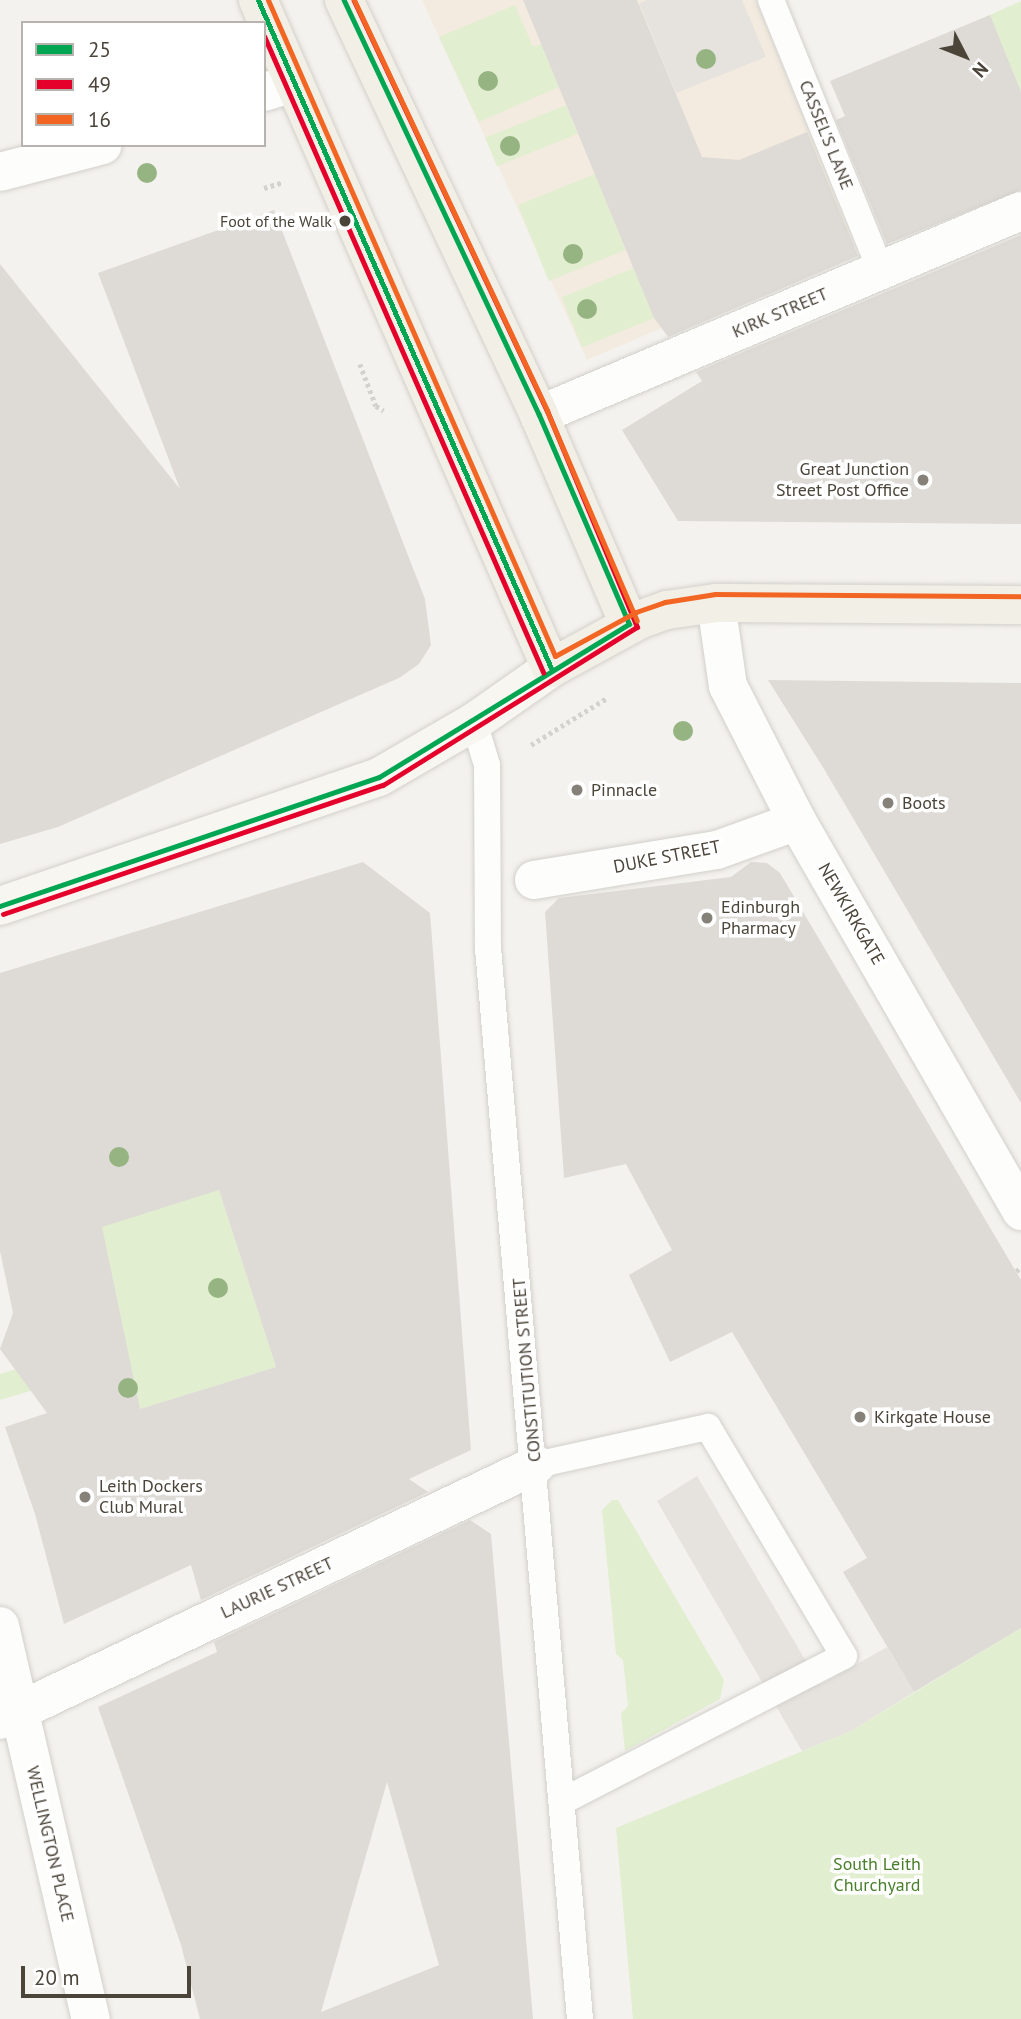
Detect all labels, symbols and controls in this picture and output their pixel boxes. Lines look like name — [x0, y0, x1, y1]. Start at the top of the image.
legend — [21, 21, 266, 147]
north arrow — [930, 21, 1000, 91]
text: 25 — [88, 36, 111, 63]
text: N — [968, 57, 994, 83]
text: 49 — [88, 71, 111, 98]
street label: CASSEL'S LANE — [794, 77, 858, 193]
text: 16 — [88, 106, 111, 133]
place label: Foot of the Walk — [220, 211, 332, 231]
marker: Foot of the Walk — [338, 214, 352, 228]
street label: KIRK STREET — [729, 283, 831, 343]
place label: Great Junction Street Post Office — [776, 459, 909, 502]
marker: Great Junction Street Post Office — [915, 472, 931, 488]
place label: Pinnacle — [591, 779, 657, 801]
marker: Pinnacle — [569, 782, 585, 798]
place label: Boots — [902, 792, 945, 814]
marker: Boots — [880, 795, 896, 811]
street label: DUKE STREET — [612, 836, 722, 878]
street label: NEWKIRKGATE — [813, 859, 889, 969]
place label: Edinburgh Pharmacy — [721, 897, 800, 940]
marker: Edinburgh Pharmacy — [699, 910, 715, 926]
street label: CONSTITUTION STREET — [508, 1277, 546, 1463]
place label: Kirkgate House — [874, 1406, 991, 1428]
marker: Kirkgate House — [852, 1409, 868, 1425]
place label: Leith Dockers Club Mural — [99, 1476, 203, 1518]
marker: Leith Dockers Club Mural — [77, 1489, 93, 1505]
street label: LAURIE STREET — [217, 1553, 337, 1623]
street label: WELLINGTON PLACE — [22, 1764, 78, 1924]
park label: South Leith Churchyard — [833, 1854, 921, 1896]
scale bar — [24, 1952, 194, 1996]
text: 20 m — [34, 1964, 80, 1991]

